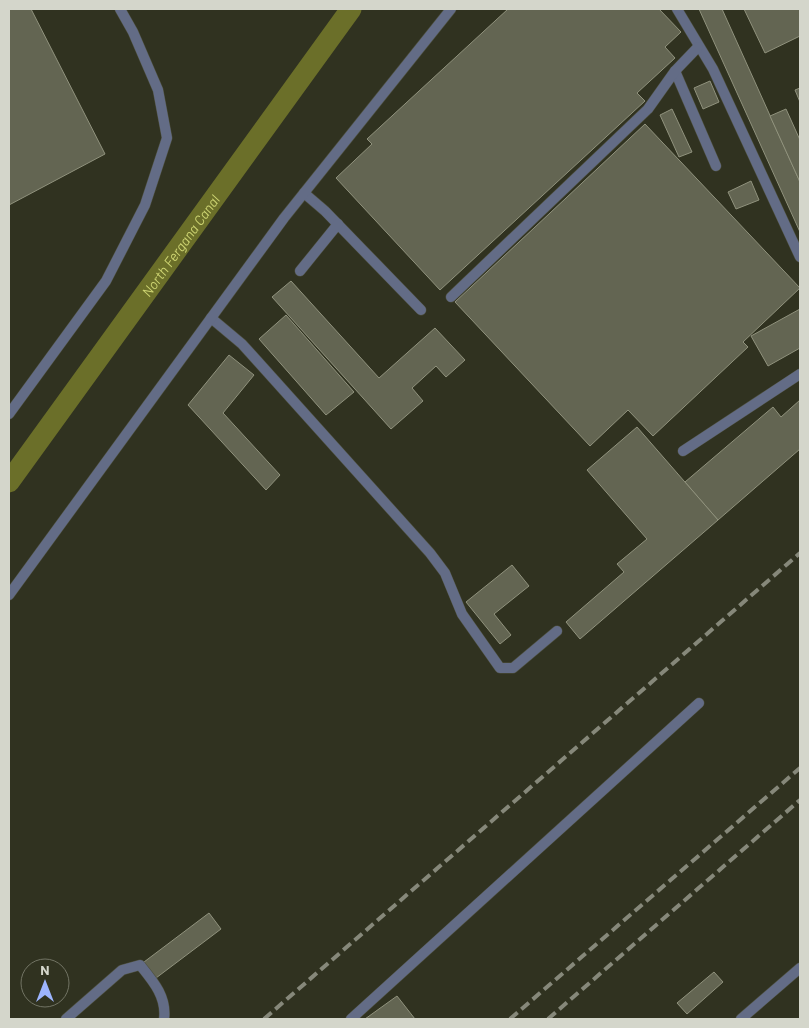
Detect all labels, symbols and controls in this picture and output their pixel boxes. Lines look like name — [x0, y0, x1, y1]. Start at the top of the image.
water label: North Fergana Canal — [138, 191, 223, 300]
north arrow — [20, 958, 70, 1008]
text: N — [40, 961, 50, 978]

